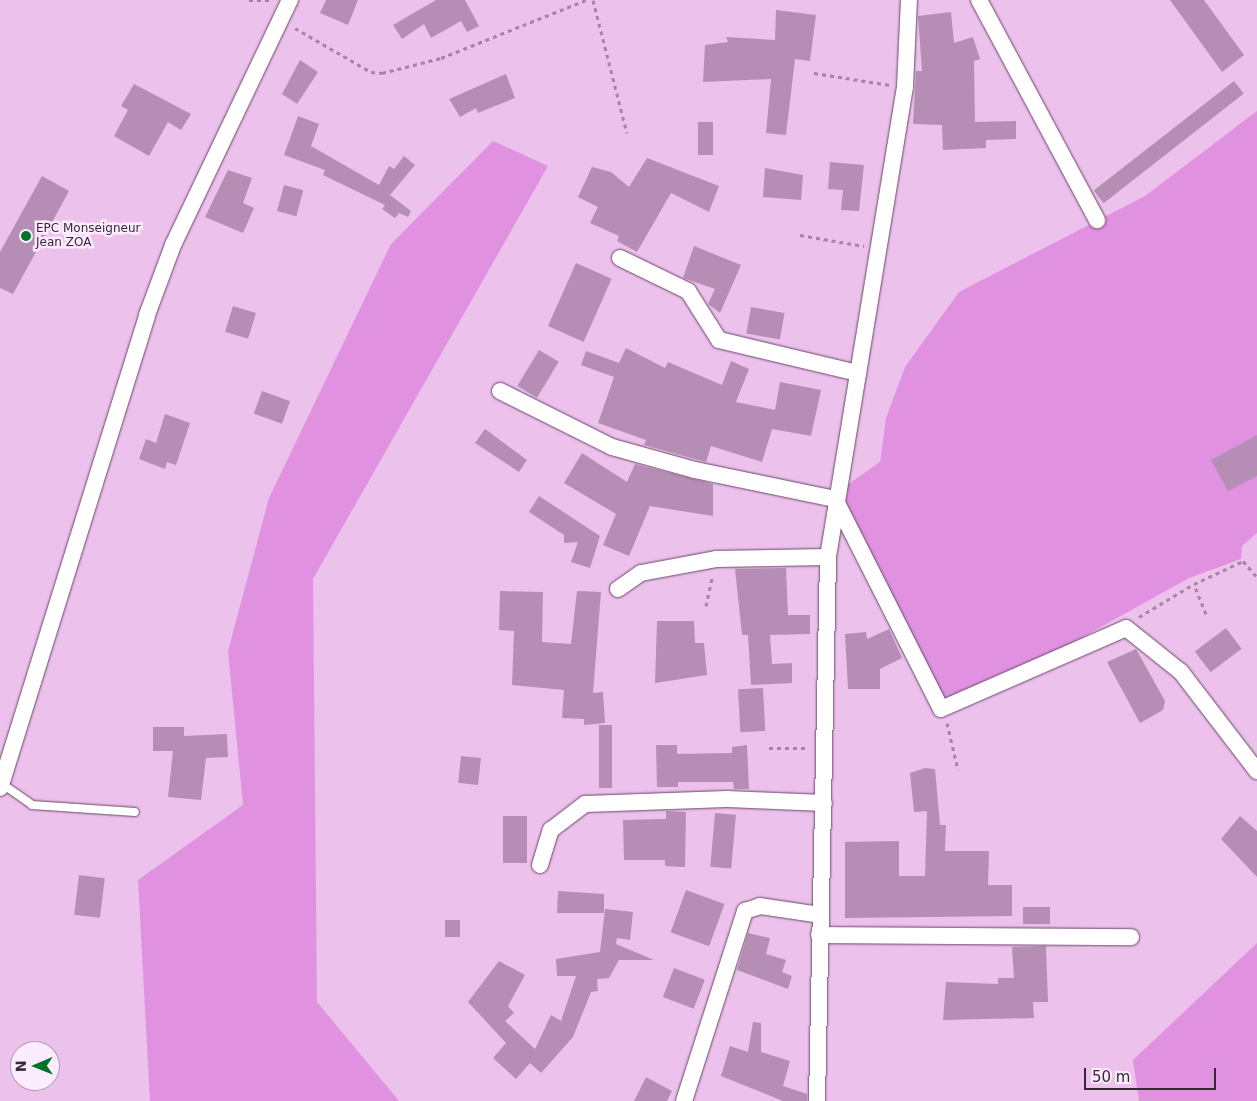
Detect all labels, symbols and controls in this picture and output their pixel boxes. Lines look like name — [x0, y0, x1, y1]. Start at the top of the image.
place label: EPC Monseigneur Jean ZOA — [36, 222, 140, 250]
marker: EPC Monseigneur Jean ZOA — [20, 230, 32, 242]
north arrow — [10, 1041, 60, 1091]
scale bar — [1087, 1058, 1220, 1090]
text: N — [13, 1060, 29, 1072]
text: 50 m — [1092, 1068, 1130, 1086]

